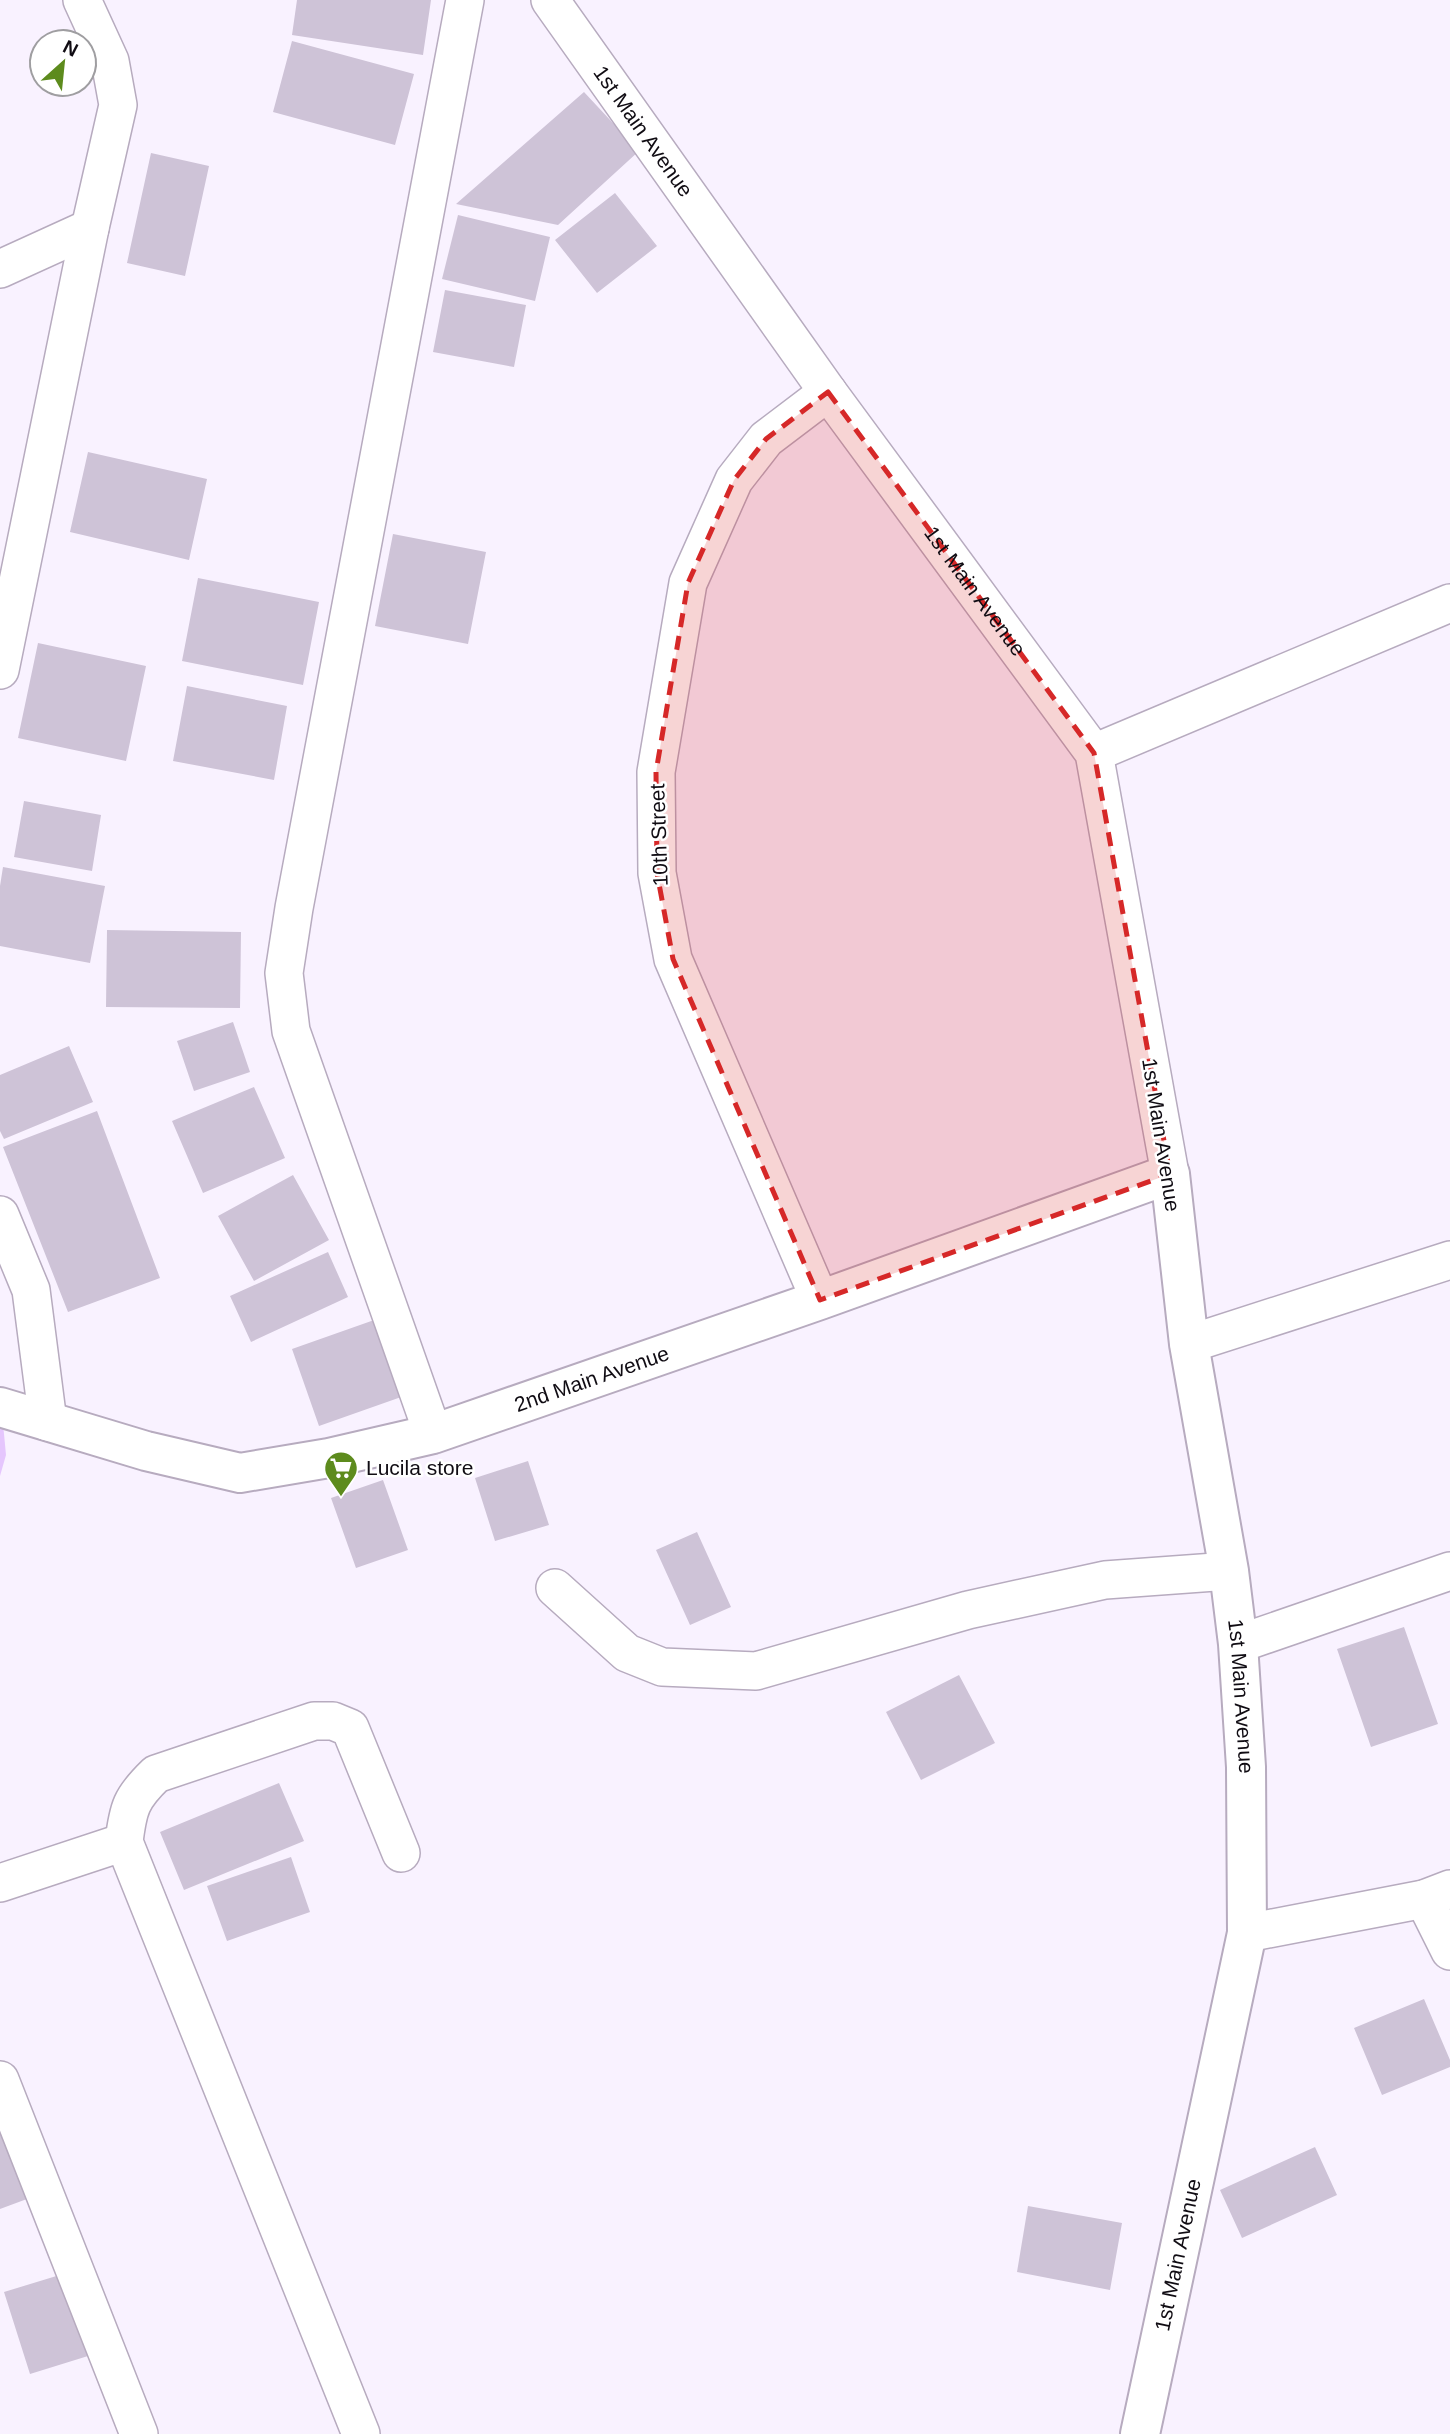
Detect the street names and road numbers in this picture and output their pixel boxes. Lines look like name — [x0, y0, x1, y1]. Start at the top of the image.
street label: 1st Main Avenue — [589, 61, 698, 201]
street label: 1st Main Avenue — [920, 522, 1030, 660]
street label: 10th Street — [645, 783, 672, 887]
street label: 1st Main Avenue — [1138, 1057, 1185, 1213]
street label: 2nd Main Avenue — [511, 1341, 672, 1416]
street label: 1st Main Avenue — [1224, 1618, 1258, 1774]
street label: 1st Main Avenue — [1150, 2177, 1205, 2333]

